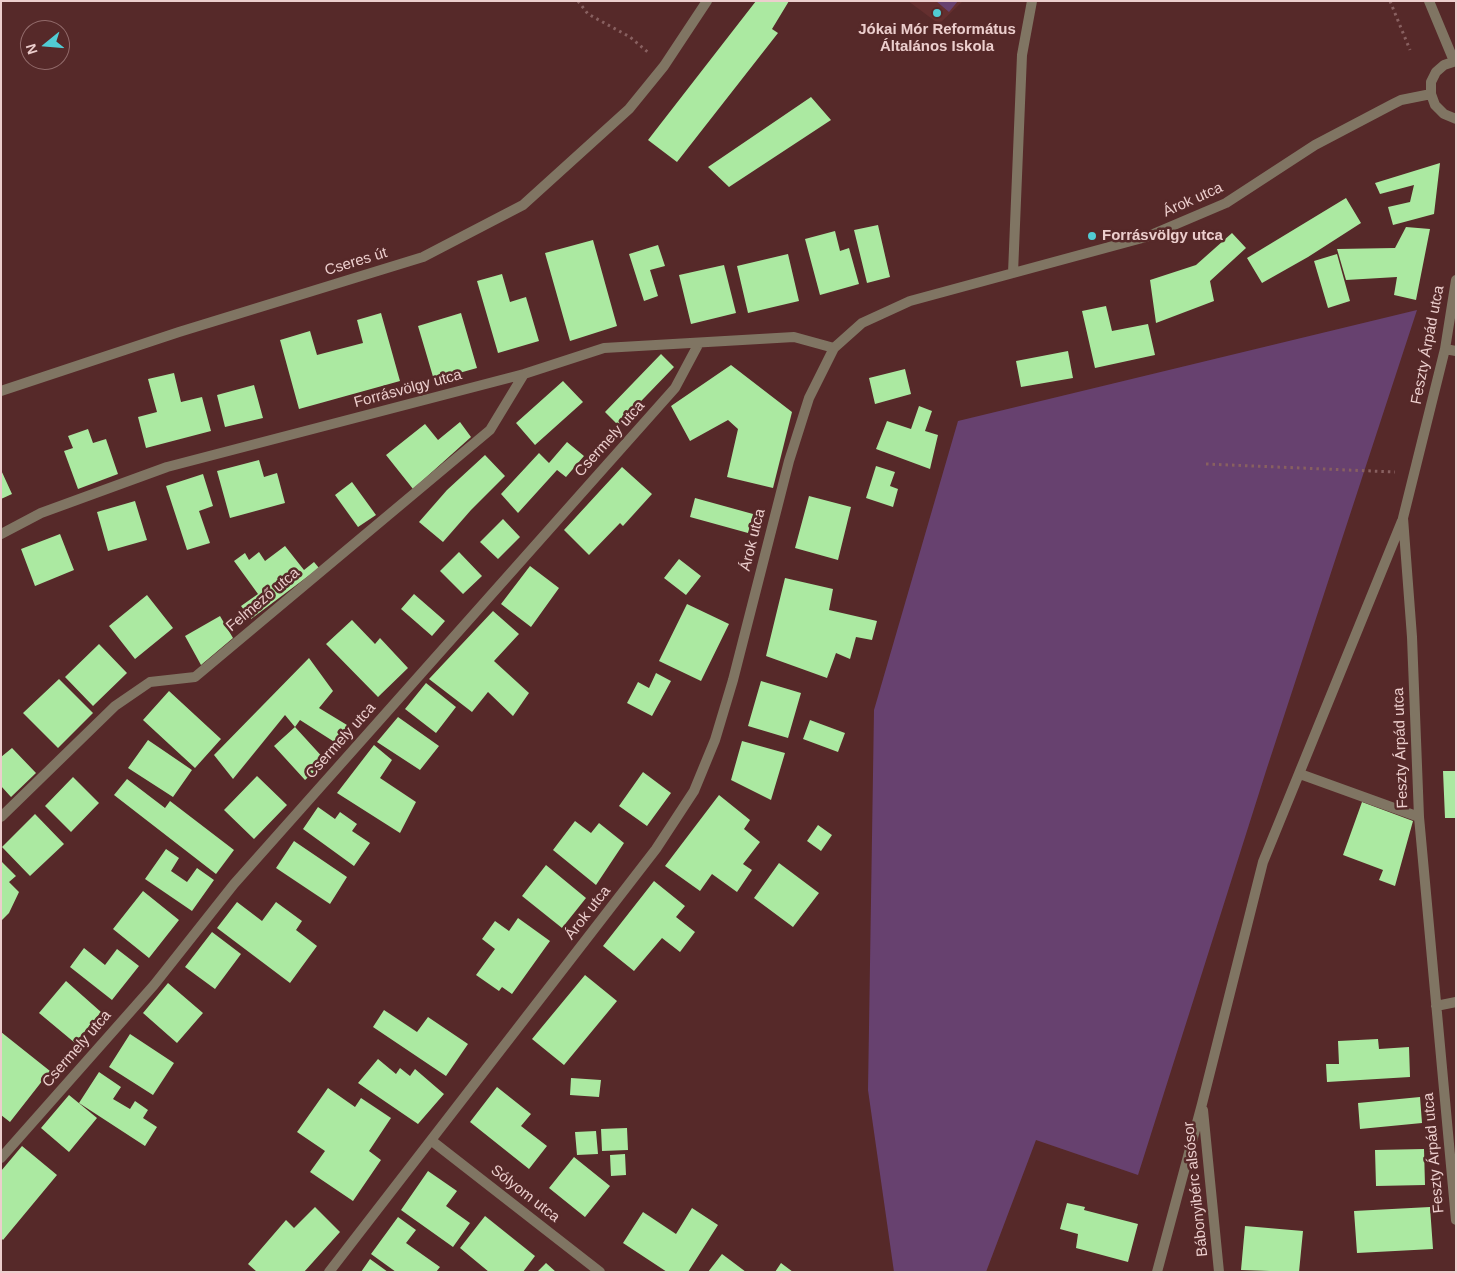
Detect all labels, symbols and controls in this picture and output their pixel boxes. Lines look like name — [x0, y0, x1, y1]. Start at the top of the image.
marker: Jókai Mór Református Általános Iskola — [931, 7, 943, 19]
north arrow — [20, 20, 70, 70]
place label: Jókai Mór Református Általános Iskola — [858, 21, 1016, 56]
text: N — [22, 42, 41, 56]
street label: Árok utca — [1160, 179, 1226, 221]
place label: Forrásvölgy utca — [1102, 227, 1223, 245]
marker: Forrásvölgy utca — [1086, 230, 1098, 242]
street label: Cseres út — [323, 244, 389, 280]
street label: Feszty Árpád utca — [1408, 284, 1448, 406]
street label: Forrásvölgy utca — [352, 366, 464, 412]
street label: Csermely utca — [571, 397, 649, 481]
street label: Árok utca — [737, 507, 769, 573]
street label: Felmező utca — [223, 564, 303, 636]
street label: Feszty Árpád utca — [1390, 687, 1412, 809]
street label: Csermely utca — [302, 699, 380, 783]
street label: Árok utca — [561, 882, 615, 944]
street label: Csermely utca — [39, 1007, 115, 1091]
street label: Feszty Árpád utca — [1420, 1092, 1448, 1214]
street label: Bábonyibérc alsósor — [1180, 1120, 1212, 1258]
street label: Sólyom utca — [487, 1162, 563, 1226]

